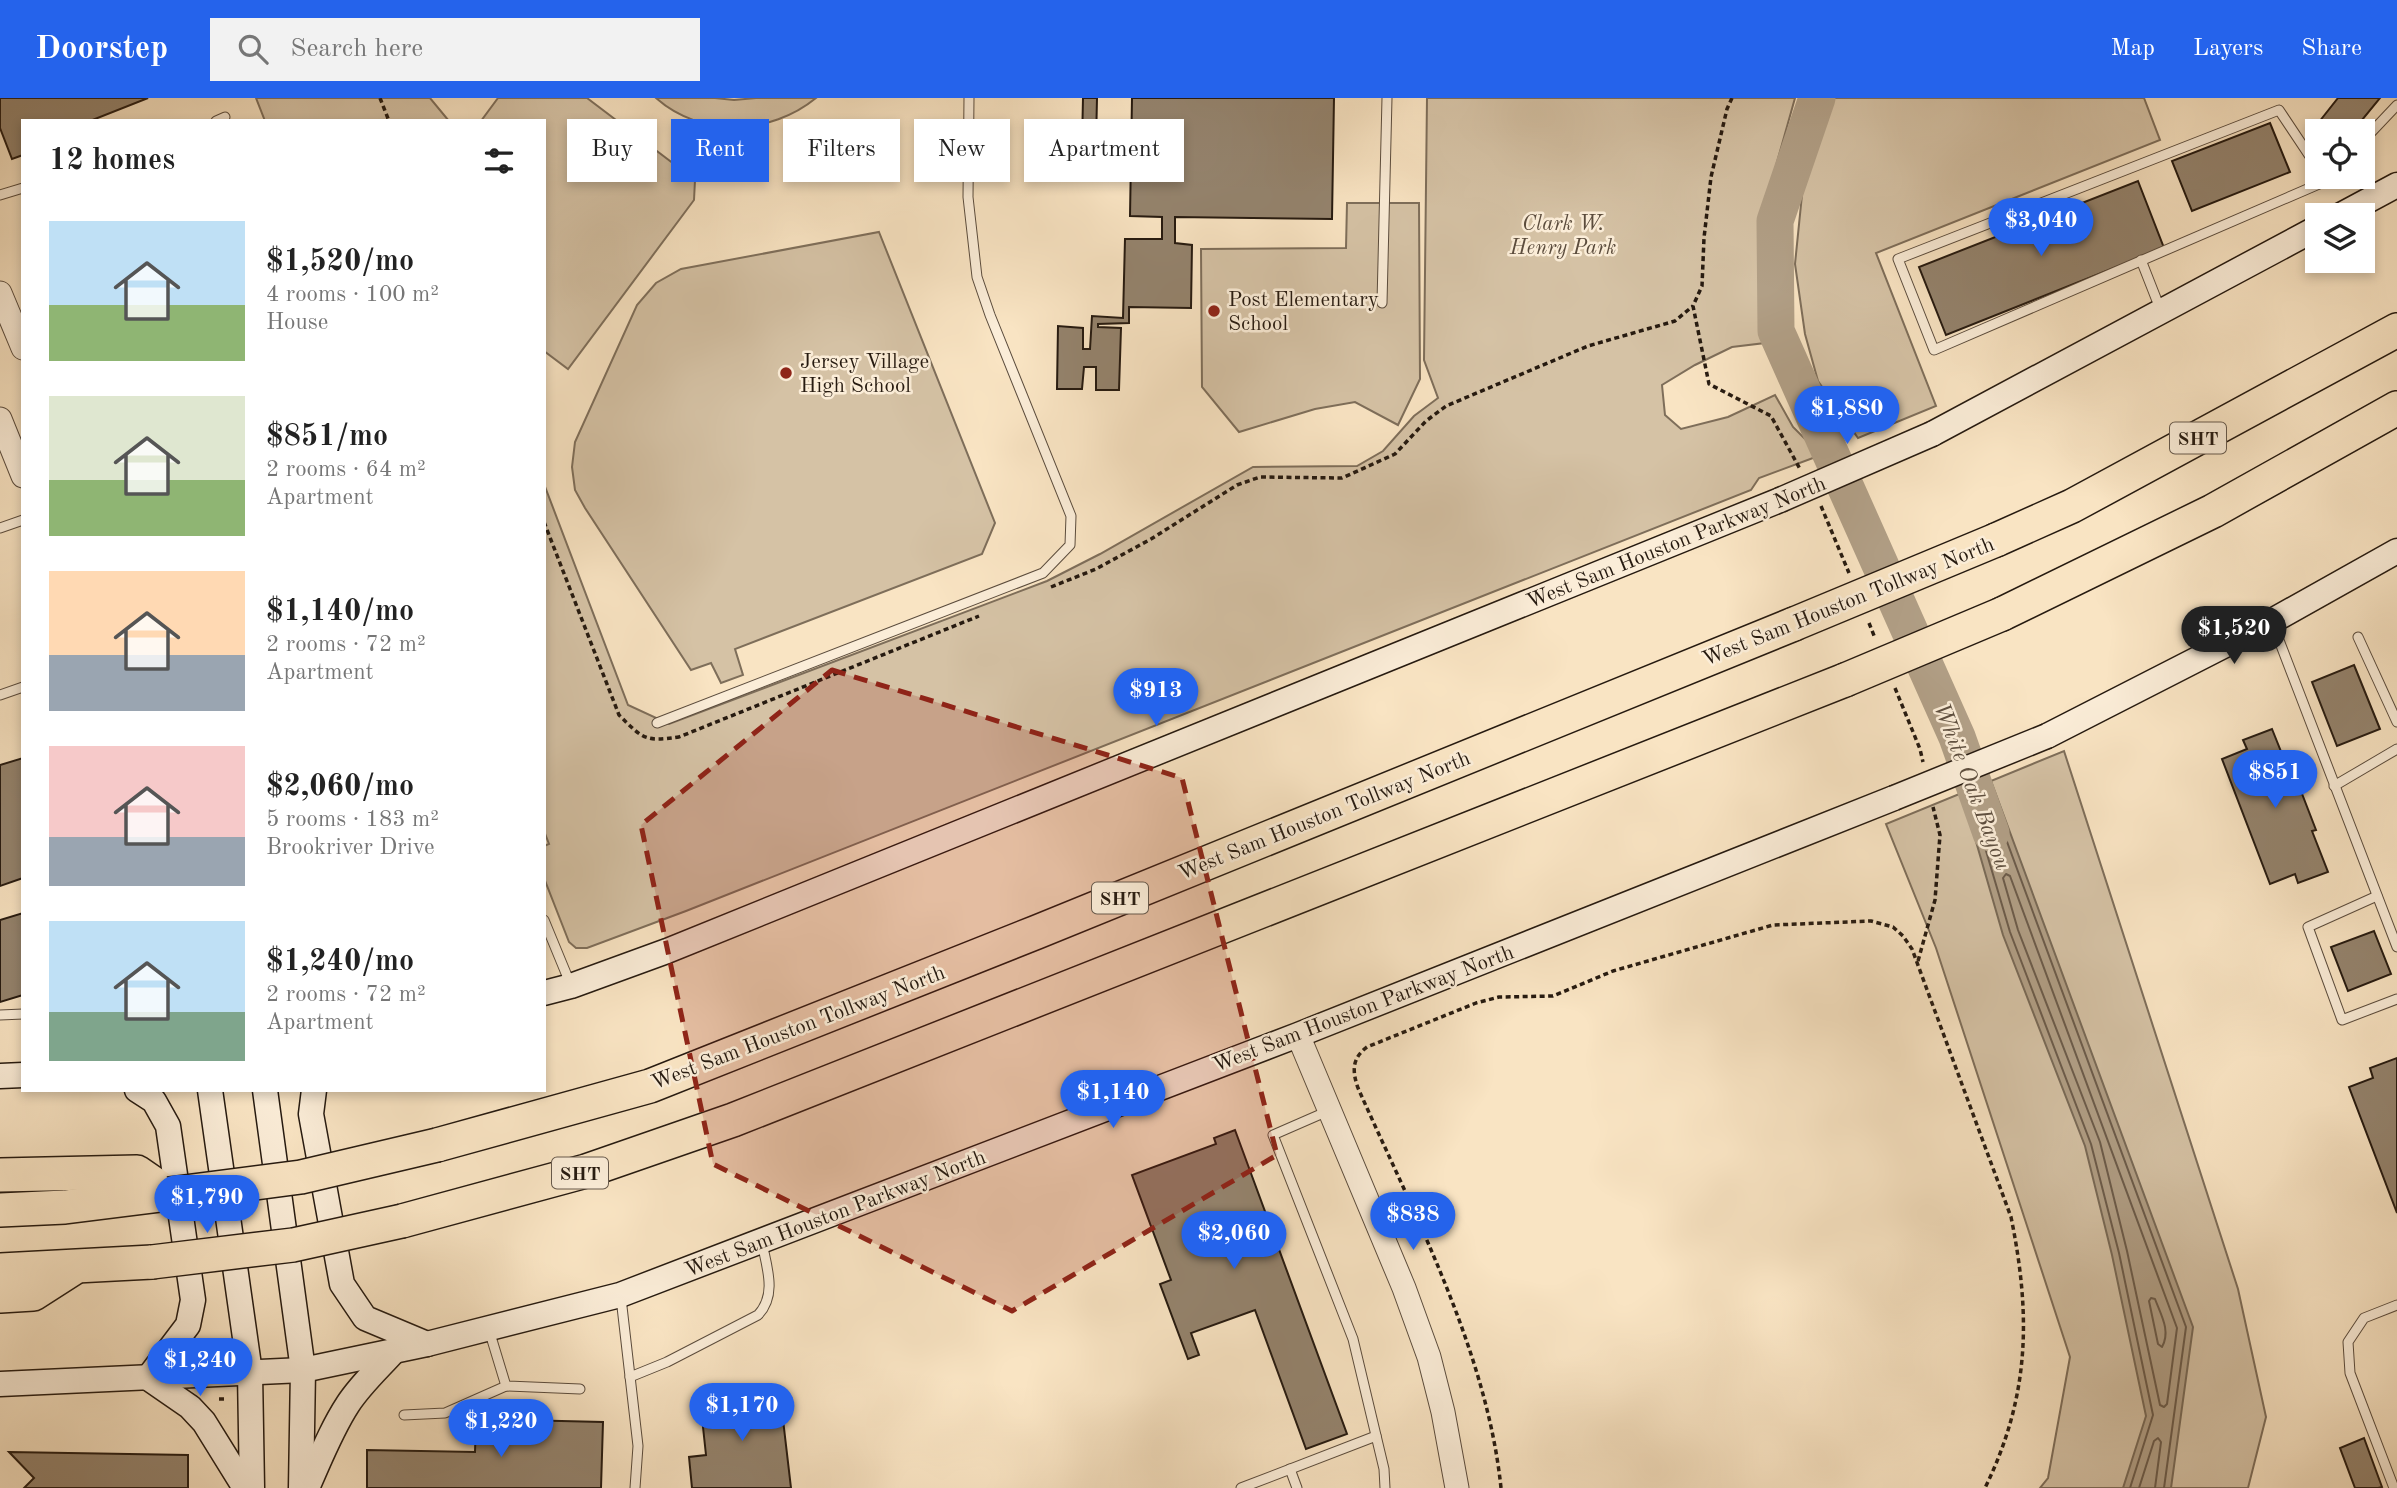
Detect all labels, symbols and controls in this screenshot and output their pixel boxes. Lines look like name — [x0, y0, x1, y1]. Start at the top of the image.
search box — [210, 18, 700, 81]
icon: search — [234, 30, 272, 68]
text: Doorstep — [35, 33, 168, 66]
text: Search here — [290, 36, 423, 62]
text: Map — [2111, 37, 2155, 61]
text: Layers — [2193, 37, 2263, 61]
text: Share — [2301, 37, 2362, 61]
chip: Buy — [567, 119, 657, 182]
chip: Rent — [671, 119, 769, 182]
chip: Filters — [783, 119, 900, 182]
chip: New — [914, 119, 1010, 182]
chip: Apartment — [1024, 119, 1184, 182]
map controls — [2305, 119, 2375, 273]
button: locate — [2305, 119, 2375, 189]
icon: filters — [480, 142, 518, 180]
text: 12 homes — [49, 146, 175, 176]
pin: $3,040 — [1984, 198, 2098, 258]
button: layers — [2305, 203, 2375, 273]
text: $3,040 — [2004, 209, 2078, 232]
park label: Clark W. Henry Park — [1509, 214, 1616, 259]
text: $1,520/mo — [266, 247, 414, 277]
icon: home — [105, 249, 189, 333]
text: 4 rooms · 100 m² — [266, 283, 439, 306]
place label: Post Elementary School — [1228, 290, 1379, 335]
marker: Post Elementary School — [1206, 303, 1222, 319]
text: House — [266, 311, 328, 334]
place label: Jersey Village High School — [800, 352, 929, 397]
marker: Jersey Village High School — [778, 365, 794, 381]
pin: $1,880 — [1790, 386, 1904, 446]
text: $1,880 — [1810, 397, 1884, 420]
text: $851/mo — [266, 422, 388, 452]
road number: SHT — [2170, 422, 2226, 454]
icon: home — [105, 424, 189, 508]
text: 2 rooms · 64 m² — [266, 458, 426, 481]
street label: West Sam Houston Parkway North — [1524, 474, 1829, 613]
text: Apartment — [266, 486, 374, 509]
street label: West Sam Houston Tollway North — [1700, 534, 1997, 671]
text: $1,140/mo — [266, 597, 414, 627]
icon: home — [105, 599, 189, 683]
pin: $1,520 — [2177, 606, 2291, 666]
text: $1,520 — [2197, 617, 2271, 640]
text: 2 rooms · 72 m² — [266, 633, 426, 656]
text: Apartment — [266, 661, 374, 684]
pin: $913 — [1115, 668, 1197, 728]
text: $913 — [1129, 679, 1183, 702]
water label: White Oak Bayou — [1928, 700, 2014, 874]
street label: West Sam Houston Tollway North — [1176, 748, 1473, 885]
pin: $851 — [2234, 750, 2316, 810]
text: $851 — [2248, 761, 2302, 784]
text: $2,060/mo — [266, 772, 414, 802]
icon: home — [105, 774, 189, 858]
text: 5 rooms · 183 m² — [266, 808, 439, 831]
text: Brookriver Drive — [266, 836, 435, 859]
road number: SHT — [1092, 883, 1148, 914]
street label: West Sam Houston Parkway North — [1210, 942, 1517, 1077]
text: $1,240/mo — [266, 947, 414, 977]
icon: home — [105, 949, 189, 1033]
street label: West Sam Houston Tollway North — [649, 963, 948, 1094]
text: 2 rooms · 72 m² — [266, 983, 426, 1006]
text: Apartment — [266, 1011, 374, 1034]
pin: $1,140 — [1056, 1070, 1170, 1130]
text: $1,140 — [1076, 1081, 1150, 1104]
street label: West Sam Houston Parkway North — [682, 1147, 989, 1282]
road number: SHT — [552, 1158, 608, 1189]
pin: $1,790 — [150, 1176, 264, 1235]
text: $1,790 — [170, 1186, 244, 1209]
pin: $838 — [1372, 1192, 1454, 1252]
text: $838 — [1386, 1203, 1440, 1226]
pin: $2,060 — [1177, 1212, 1291, 1271]
text: $2,060 — [1197, 1222, 1271, 1245]
pin: $1,240 — [143, 1338, 257, 1398]
text: $1,240 — [163, 1349, 237, 1372]
pin: $1,170 — [685, 1384, 799, 1443]
text: $1,170 — [705, 1394, 779, 1417]
pin: $1,220 — [444, 1400, 558, 1459]
text: $1,220 — [464, 1410, 538, 1433]

